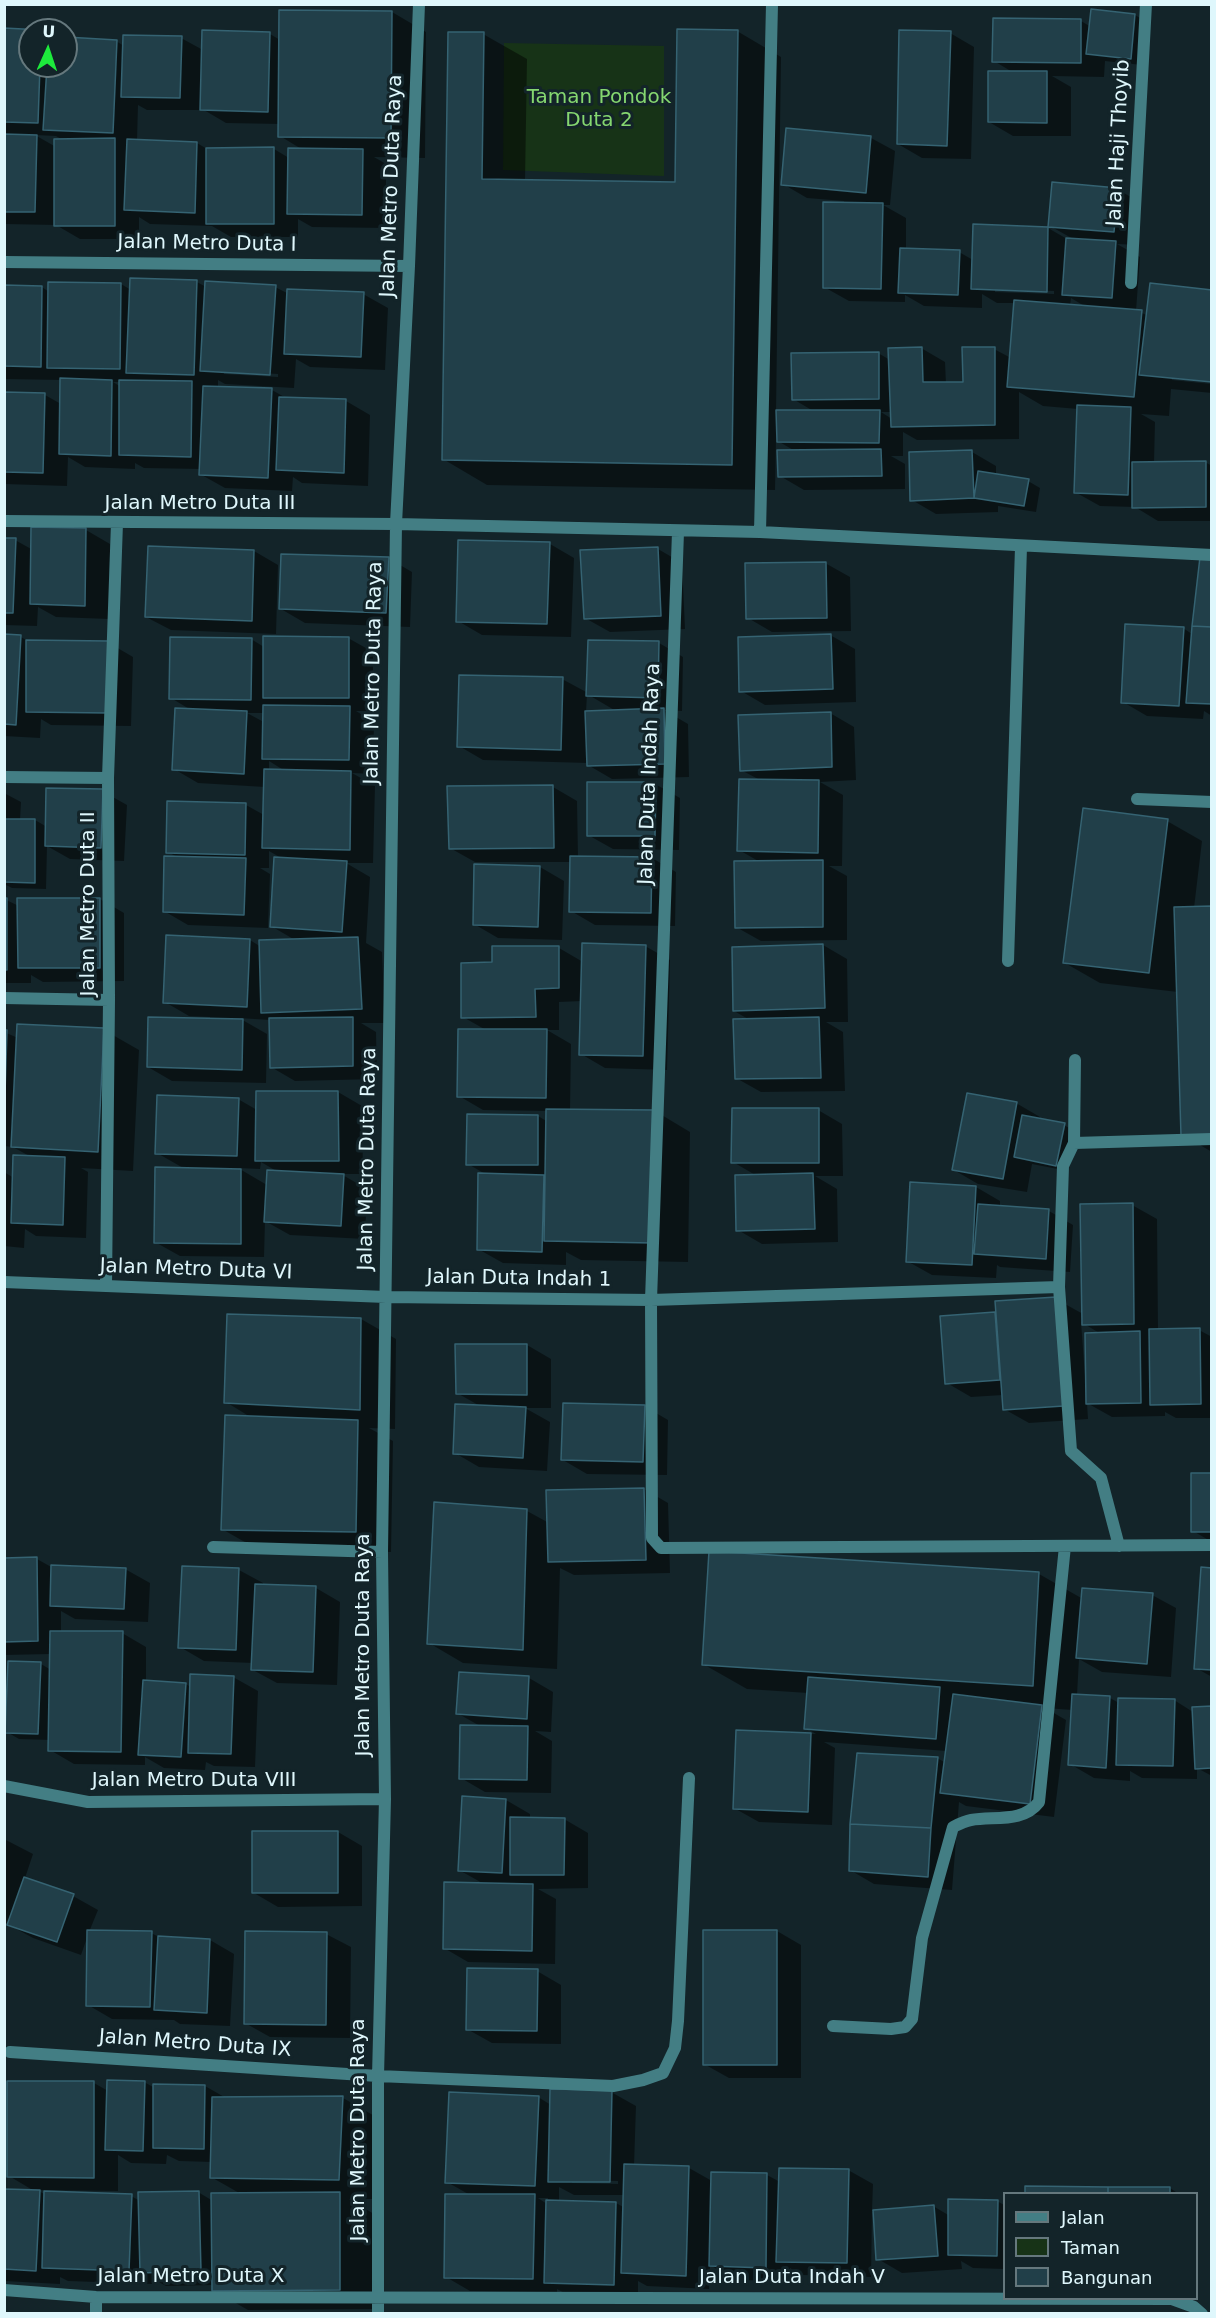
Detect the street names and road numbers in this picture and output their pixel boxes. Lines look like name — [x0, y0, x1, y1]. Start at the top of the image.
street label: Jalan Haji Thoyib — [1103, 59, 1135, 227]
street label: Jalan Metro Duta Raya — [376, 74, 408, 298]
street label: Jalan Metro Duta I — [117, 230, 297, 258]
street label: Jalan Metro Duta III — [104, 492, 296, 516]
street label: Jalan Metro Duta Raya — [360, 561, 388, 785]
street label: Jalan Duta Indah Raya — [634, 663, 666, 885]
street label: Jalan Metro Duta II — [77, 811, 101, 997]
street label: Jalan Metro Duta Raya — [354, 1047, 382, 1271]
street label: Jalan Metro Duta VI — [99, 1255, 293, 1285]
street label: Jalan Duta Indah 1 — [426, 1265, 612, 1293]
street label: Jalan Metro Duta Raya — [352, 1533, 376, 1757]
street label: Jalan Metro Duta VIII — [92, 1769, 296, 1793]
street label: Jalan Metro Duta Raya — [347, 2018, 371, 2242]
street label: Jalan Metro Duta IX — [98, 2025, 292, 2063]
street label: Jalan Metro Duta X — [97, 2265, 285, 2289]
street label: Jalan Duta Indah V — [699, 2266, 885, 2290]

